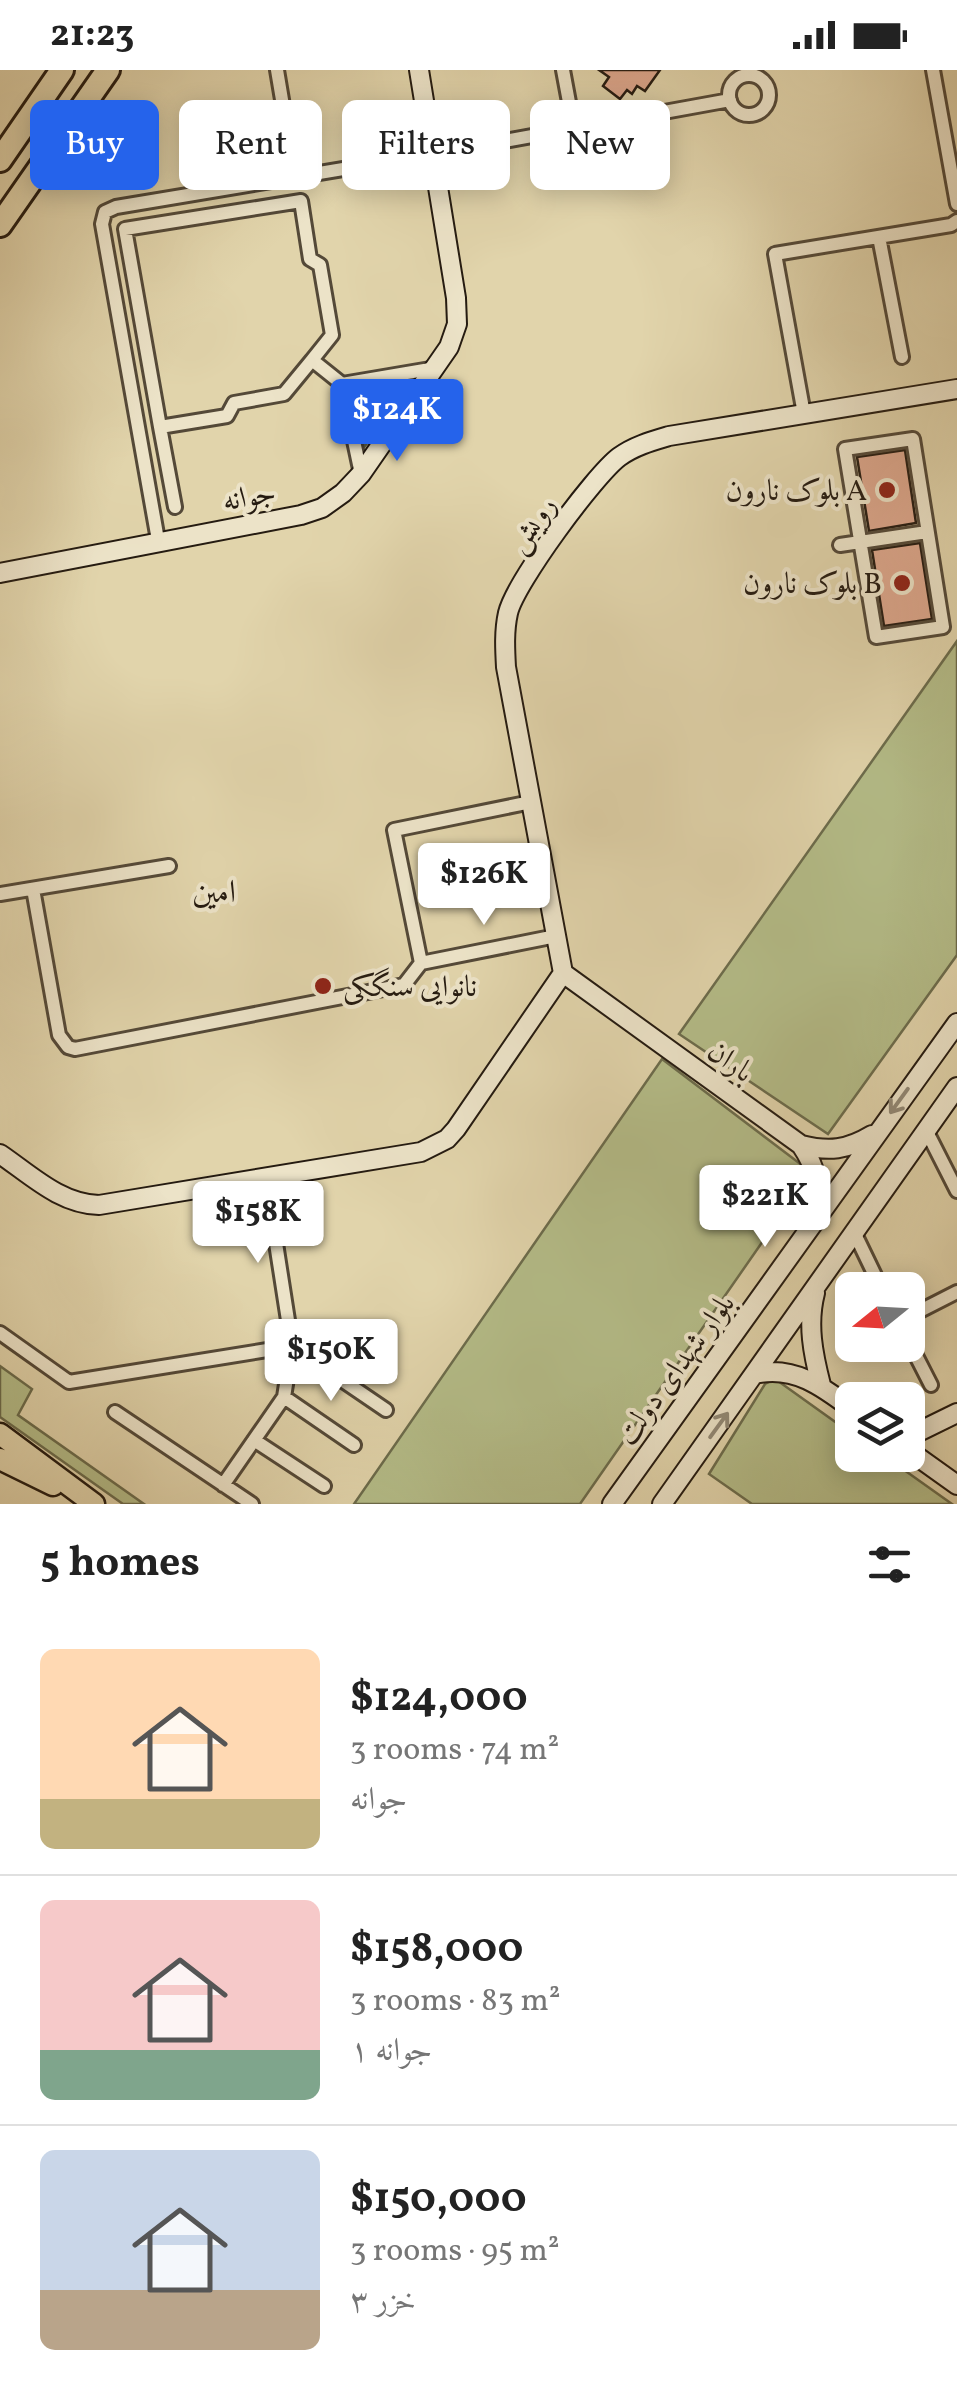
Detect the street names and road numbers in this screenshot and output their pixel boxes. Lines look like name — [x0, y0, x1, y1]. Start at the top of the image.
street label: جوانه — [219, 473, 279, 523]
street label: رویش — [497, 488, 568, 563]
street label: باران — [698, 1031, 762, 1094]
street label: بلوار شهدای دولت — [607, 1286, 746, 1455]

